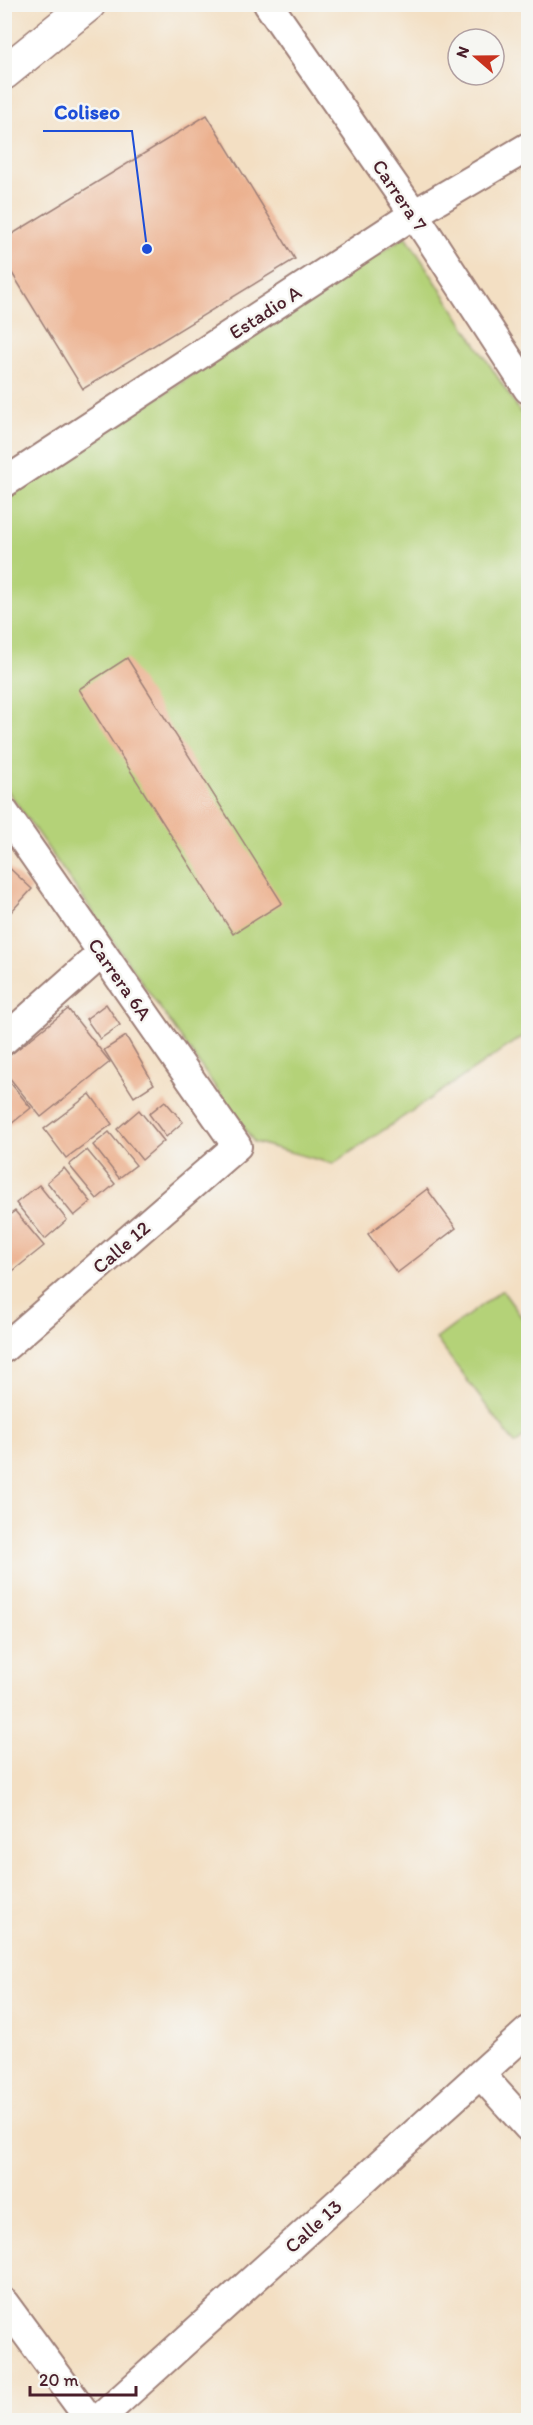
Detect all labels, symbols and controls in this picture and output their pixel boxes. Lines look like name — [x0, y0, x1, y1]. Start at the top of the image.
north arrow — [446, 27, 506, 87]
text: N — [452, 44, 473, 60]
callout: Coliseo — [43, 92, 132, 131]
text: Coliseo — [54, 99, 120, 124]
street label: Carrera 7 — [367, 155, 433, 235]
street label: Estadio A — [224, 280, 306, 344]
street label: Carrera 6A — [83, 933, 157, 1025]
street label: Calle 12 — [87, 1215, 155, 1278]
street label: Calle 13 — [279, 2194, 347, 2258]
scale bar — [30, 2359, 136, 2397]
text: 20 m — [39, 2369, 79, 2391]

